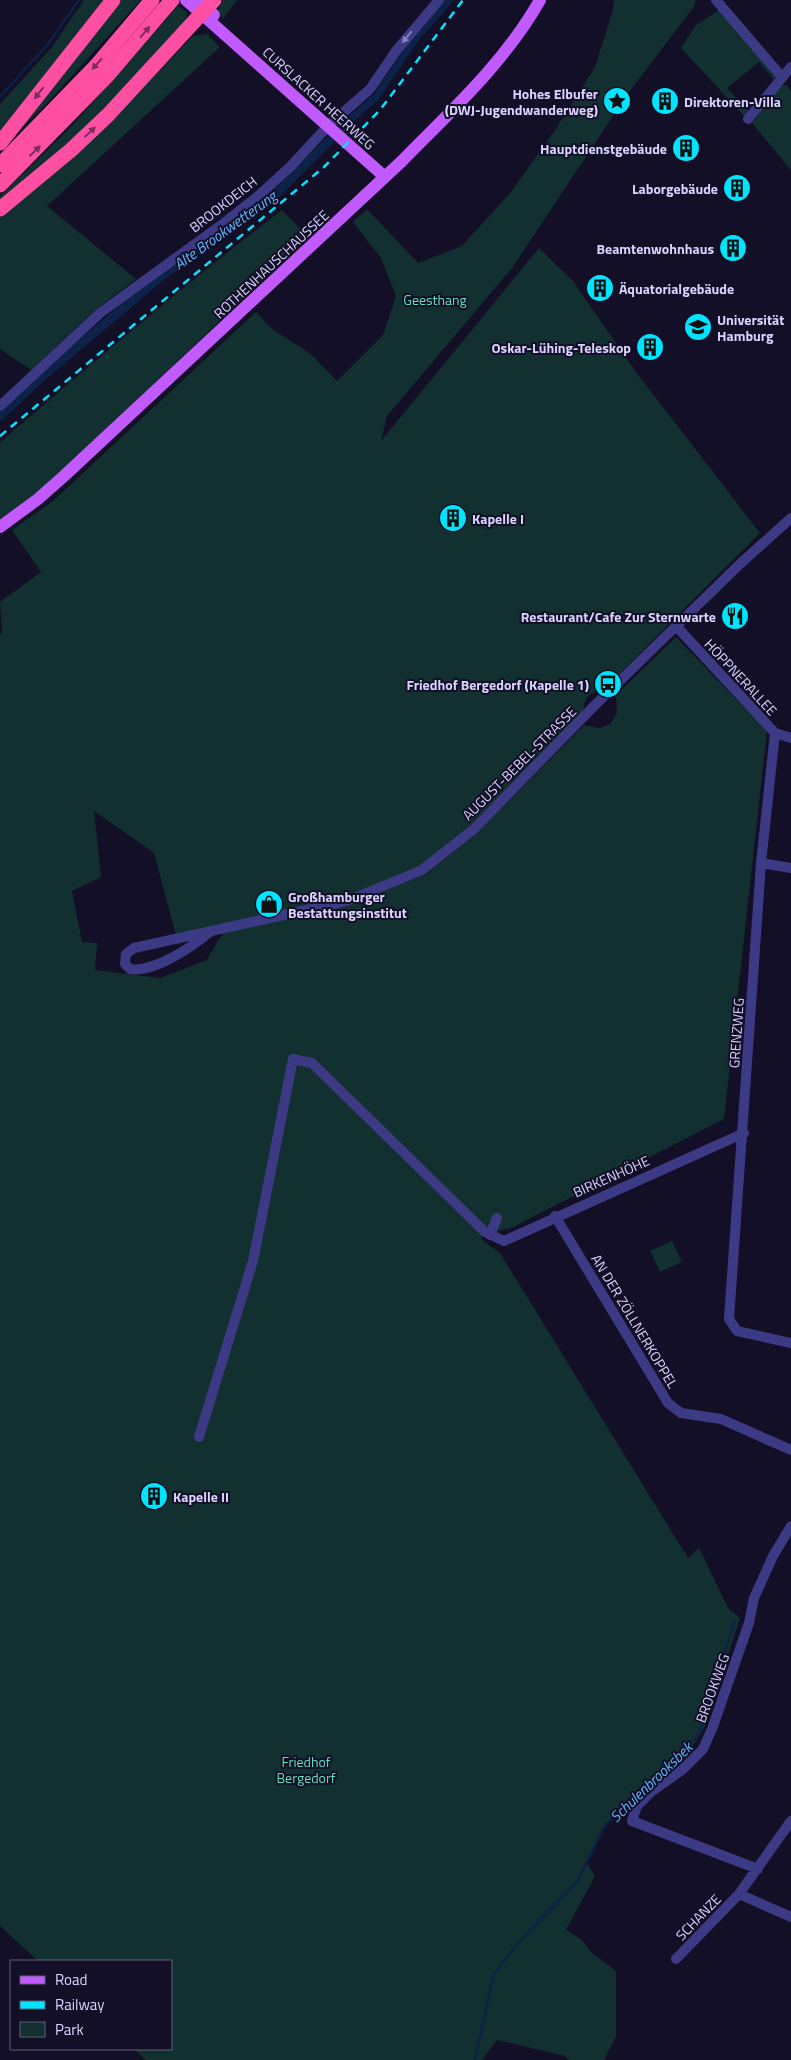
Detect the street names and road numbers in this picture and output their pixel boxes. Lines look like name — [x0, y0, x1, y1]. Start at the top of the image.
street label: CURSLACKER HEERWEG — [258, 42, 380, 154]
street label: BROOKDEICH — [185, 171, 261, 237]
street label: ROTHENHAUSCHAUSSEE — [209, 205, 334, 323]
street label: HÖPPNERALLEE — [700, 634, 782, 720]
street label: AUGUST-BEBEL-STRASSE — [457, 701, 581, 825]
street label: GRENZWEG — [723, 997, 749, 1069]
street label: BIRKENHÖHE — [569, 1150, 653, 1202]
street label: AN DER ZÖLLNERKOPPEL — [587, 1250, 684, 1392]
street label: BROOKWEG — [690, 1650, 734, 1726]
street label: SCHANZE — [670, 1889, 726, 1945]

